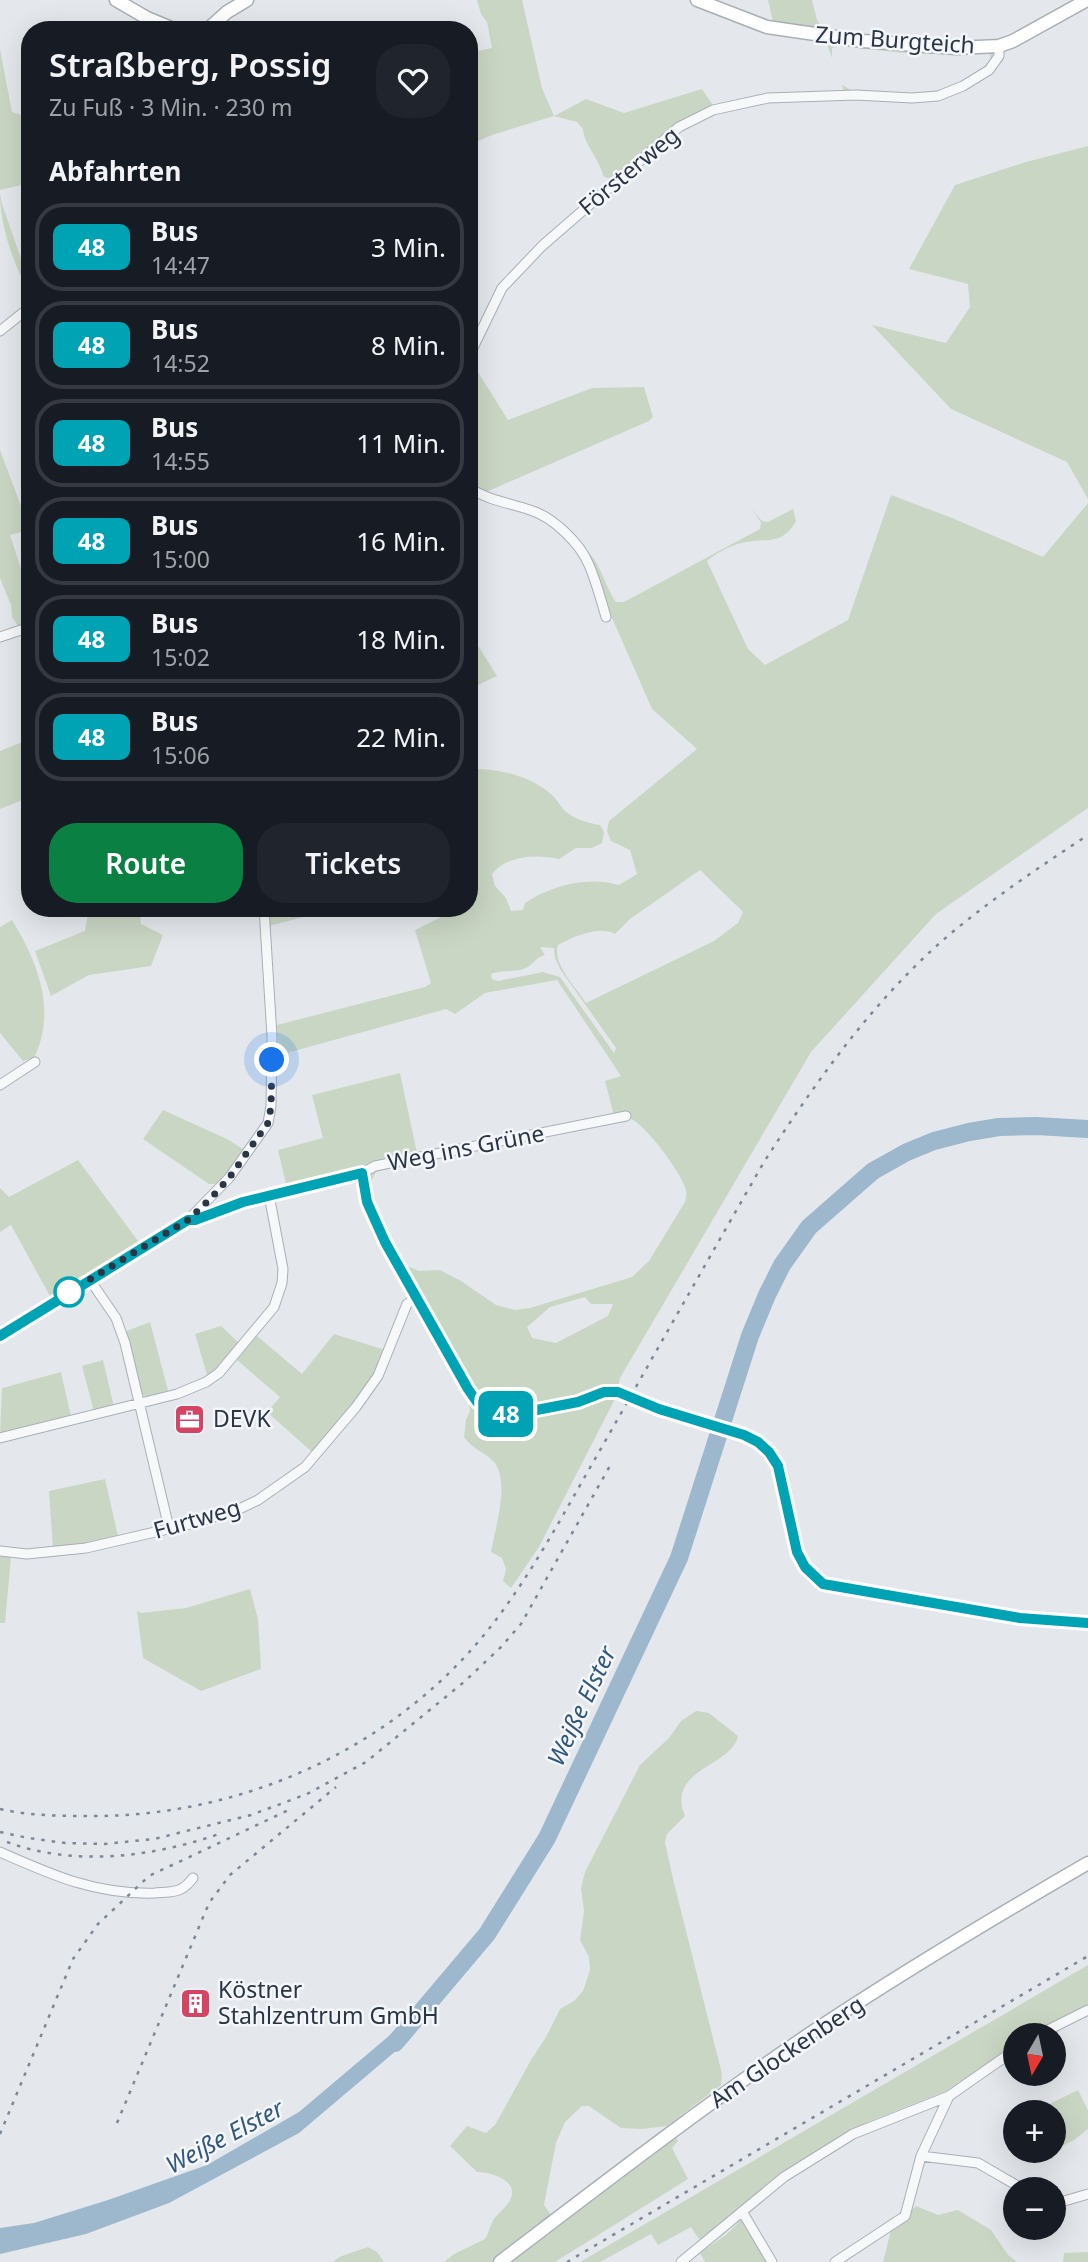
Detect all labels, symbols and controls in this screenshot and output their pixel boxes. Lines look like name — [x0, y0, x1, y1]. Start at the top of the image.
street label: Zum Burgteich — [814, 17, 976, 61]
text: Straßberg, Possig — [49, 42, 331, 87]
button: heart — [376, 44, 450, 118]
text: Zu Fuß · 3 Min. · 230 m — [49, 91, 293, 123]
street label: Försterweg — [571, 119, 686, 222]
text: Abfahrten — [49, 153, 181, 189]
text: Bus — [151, 213, 198, 249]
text: 3 Min. — [371, 229, 446, 265]
text: 48 — [78, 230, 105, 263]
text: 14:47 — [151, 249, 210, 281]
text: Bus — [151, 311, 198, 347]
text: 8 Min. — [371, 327, 446, 363]
text: 48 — [78, 328, 105, 361]
text: 14:52 — [151, 347, 210, 379]
text: Bus — [151, 409, 198, 445]
text: 11 Min. — [356, 425, 446, 461]
text: 48 — [78, 426, 105, 459]
text: 14:55 — [151, 445, 210, 477]
text: Bus — [151, 507, 198, 543]
text: 16 Min. — [356, 523, 446, 559]
text: 48 — [78, 524, 105, 557]
text: 15:00 — [151, 543, 210, 575]
text: Bus — [151, 605, 198, 641]
text: 18 Min. — [356, 621, 446, 657]
text: 48 — [78, 622, 105, 655]
text: 15:02 — [151, 641, 210, 673]
text: Bus — [151, 703, 198, 739]
text: 22 Min. — [356, 719, 446, 755]
text: 48 — [78, 720, 105, 753]
text: 15:06 — [151, 739, 210, 771]
button: Route — [49, 823, 243, 903]
button: Tickets — [257, 823, 450, 903]
your location — [254, 1042, 289, 1077]
street label: Weg ins Grüne — [385, 1116, 547, 1178]
unlabelled marker — [54, 1277, 84, 1307]
line badge: 48 — [475, 1391, 538, 1437]
text: 48 — [492, 1397, 520, 1430]
office icon: DEVK — [173, 1402, 207, 1436]
place label: DEVK — [213, 1402, 271, 1434]
street label: Furtweg — [149, 1490, 244, 1546]
water label: Weiße Elster — [538, 1639, 623, 1771]
place label: Köstner Stahlzentrum GmbH — [218, 1973, 439, 2031]
building icon: Köstner Stahlzentrum GmbH — [178, 1986, 212, 2020]
street label: Am Glockenberg — [703, 1988, 870, 2115]
north arrow — [1003, 2023, 1066, 2086]
map controls — [1003, 2023, 1066, 2240]
water label: Weiße Elster — [160, 2090, 290, 2180]
button: + — [1003, 2100, 1066, 2163]
button: − — [1003, 2177, 1066, 2240]

